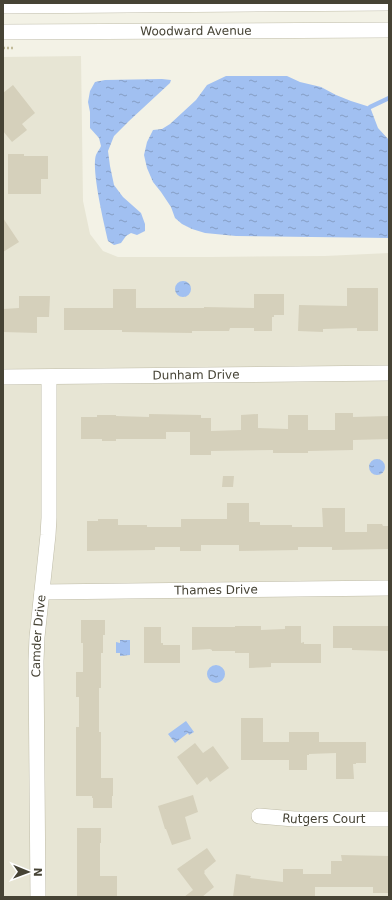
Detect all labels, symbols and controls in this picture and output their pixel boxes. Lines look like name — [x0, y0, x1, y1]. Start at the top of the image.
street label: Woodward Avenue — [140, 24, 252, 38]
street label: Dunham Drive — [152, 368, 240, 382]
street label: Thames Drive — [173, 583, 258, 597]
street label: Camder Drive — [29, 594, 49, 678]
street label: Rutgers Court — [282, 811, 366, 826]
north arrow — [8, 852, 48, 892]
text: N — [31, 867, 44, 877]

